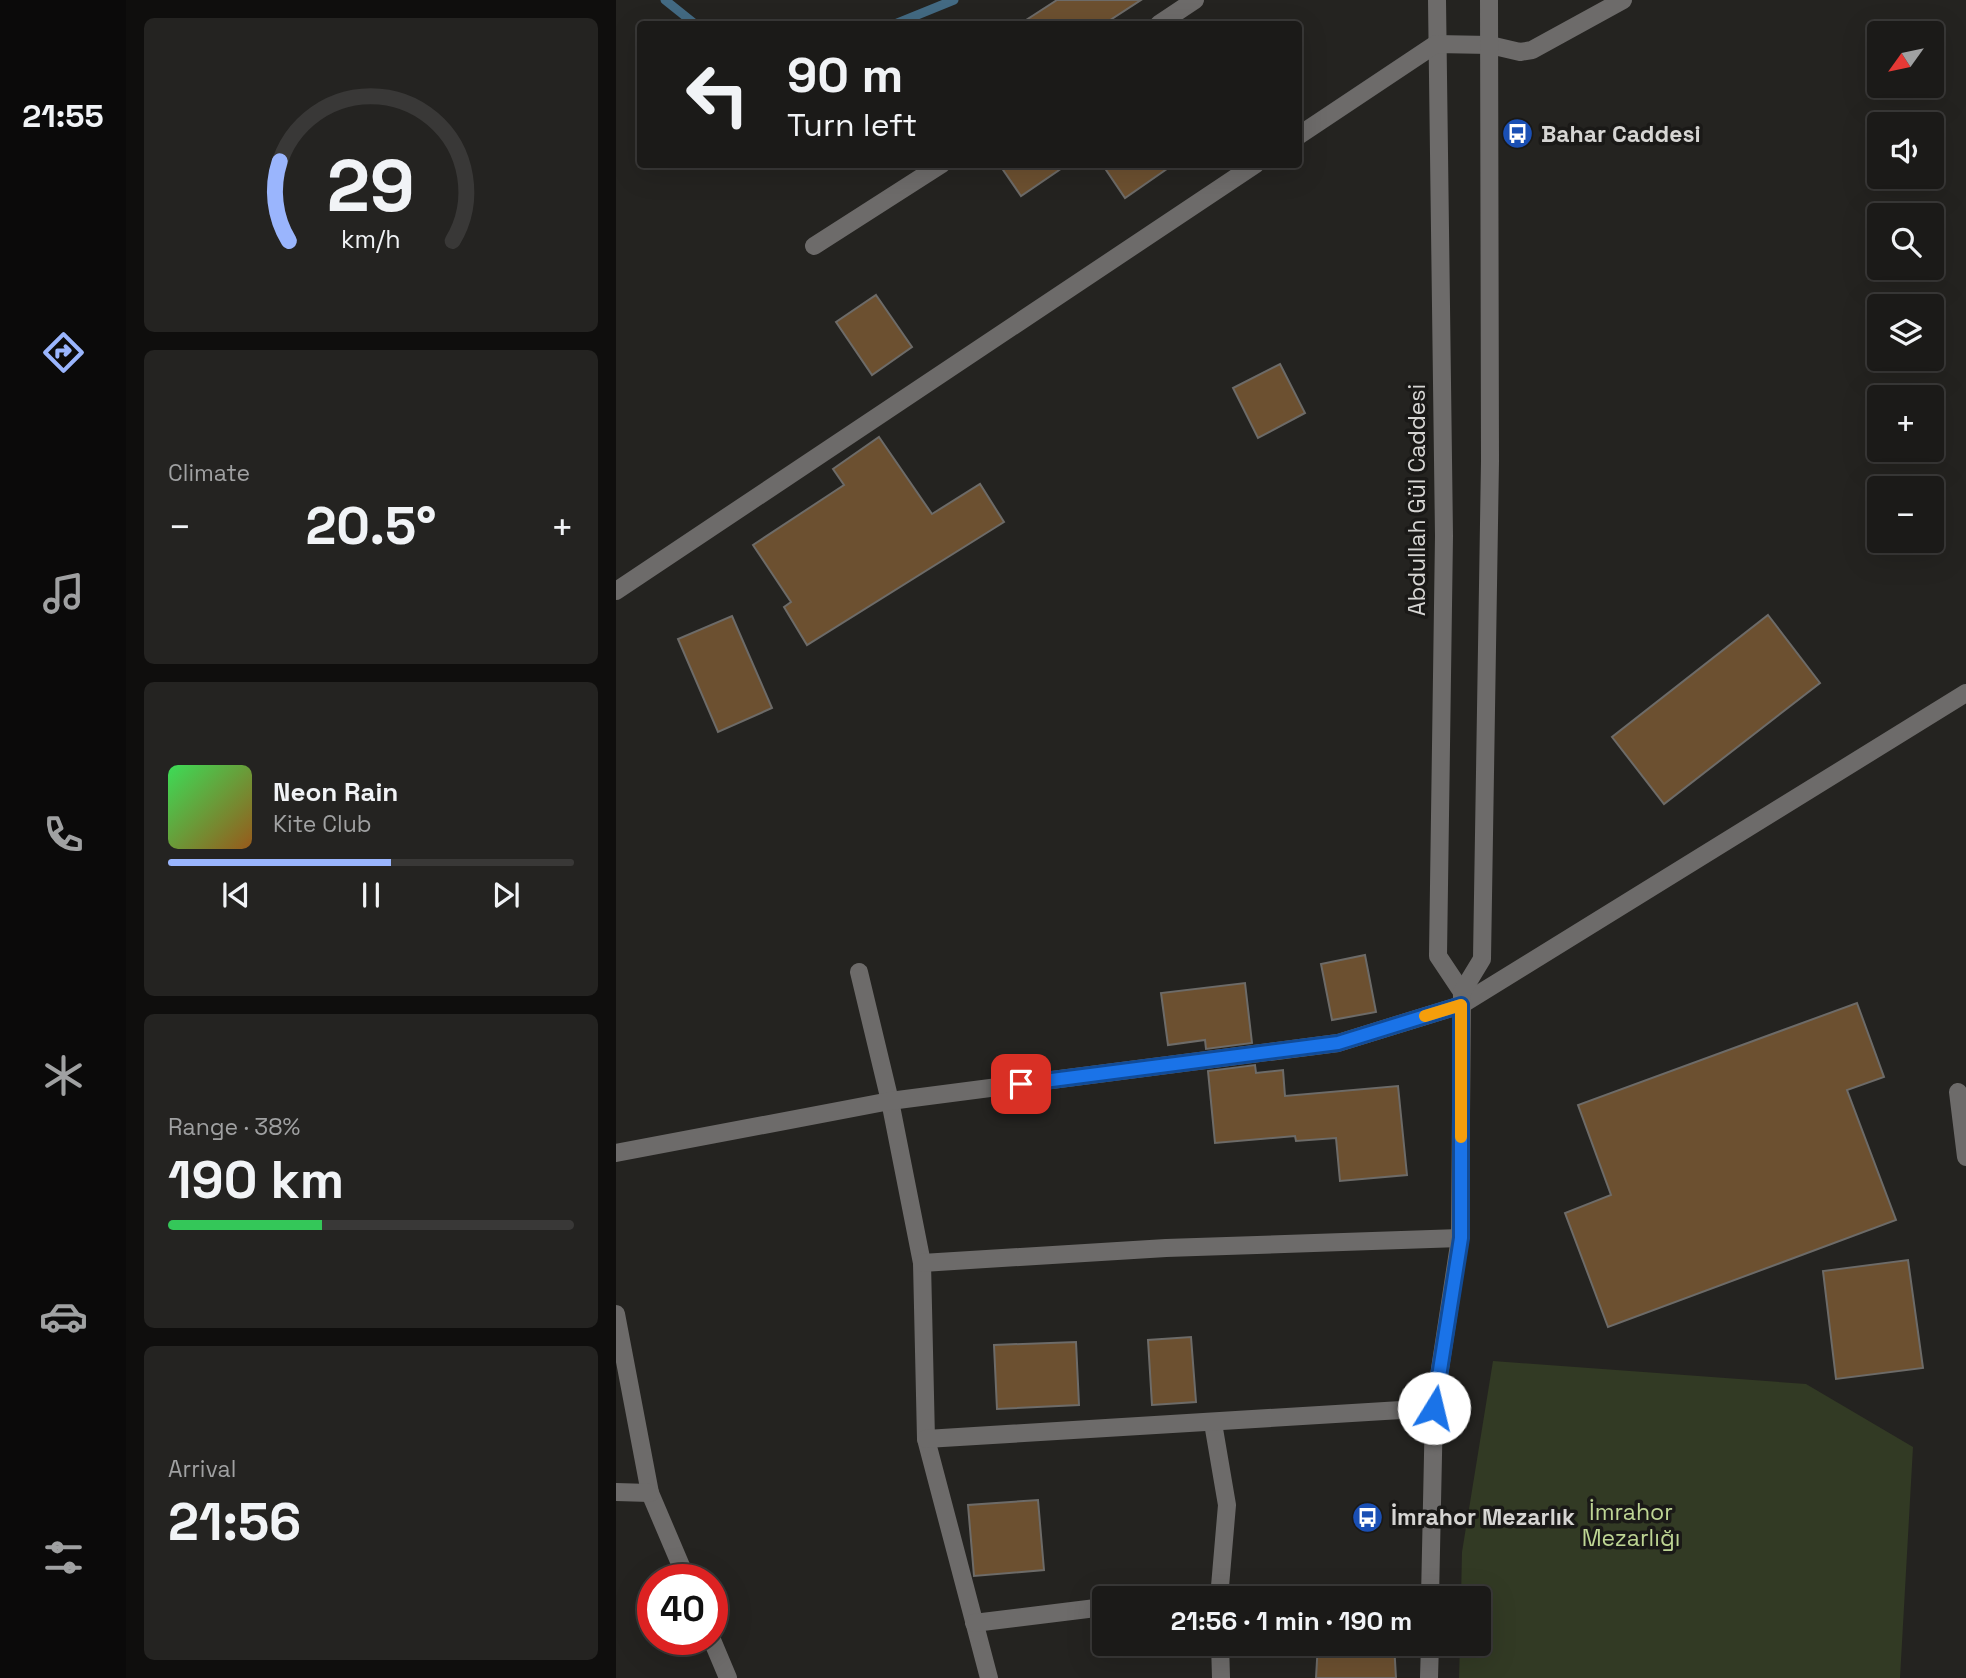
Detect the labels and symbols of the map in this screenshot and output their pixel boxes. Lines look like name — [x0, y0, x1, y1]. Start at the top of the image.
north arrow — [1867, 21, 1944, 98]
bus stop icon: Bahar Caddesi — [1501, 117, 1535, 151]
place label: Bahar Caddesi — [1541, 119, 1701, 149]
street label: Abdullah Gül Caddesi — [1402, 384, 1432, 616]
pin — [991, 1054, 1051, 1114]
position arrow — [1397, 1371, 1471, 1445]
park label: İmrahor Mezarlığı — [1582, 1497, 1680, 1553]
bus stop icon: İmrahor Mezarlık — [1351, 1500, 1385, 1534]
place label: İmrahor Mezarlık — [1391, 1502, 1575, 1532]
speed limit sign: 40 — [637, 1564, 728, 1655]

